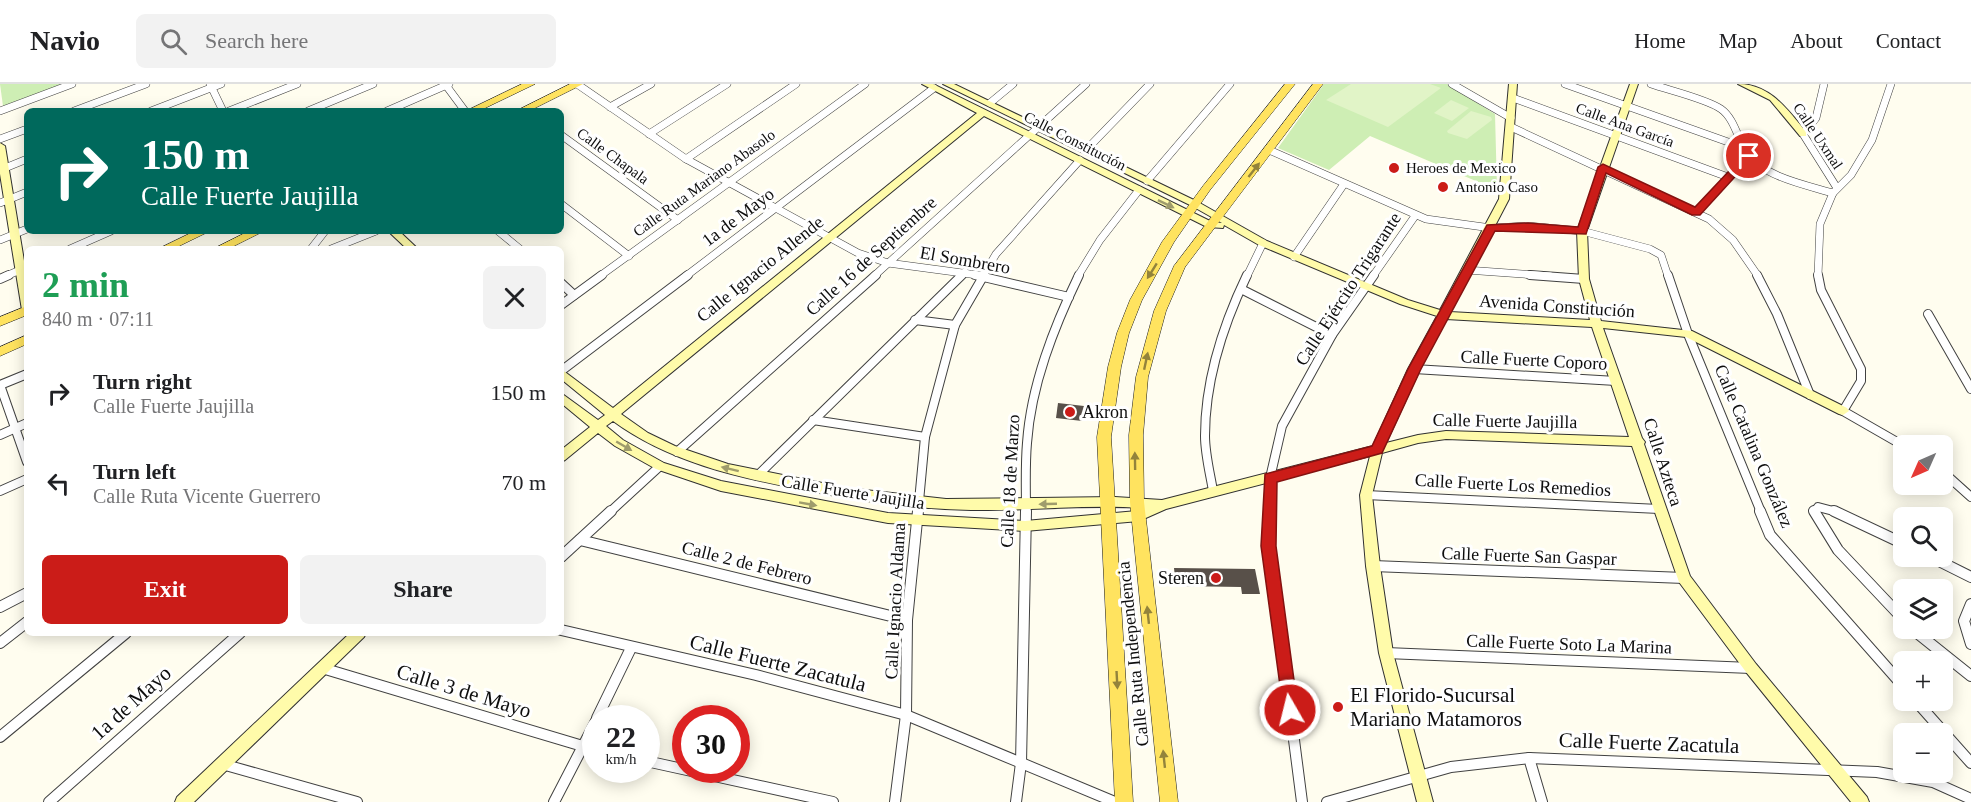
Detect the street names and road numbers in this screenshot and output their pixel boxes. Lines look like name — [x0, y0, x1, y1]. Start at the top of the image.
street label: Calle Ana García — [1574, 100, 1677, 150]
street label: Calle Uxmal — [1790, 100, 1846, 172]
street label: Calle Constitución — [1021, 108, 1129, 174]
street label: Calle Chapala — [574, 125, 652, 188]
street label: Calle Ruta Mariano Abasolo — [630, 126, 778, 240]
street label: 1a de Mayo — [698, 183, 778, 251]
street label: Calle 16 de Septiembre — [802, 192, 940, 320]
street label: Calle Ejército Trigarante — [1291, 209, 1405, 369]
street label: Calle Ignacio Allende — [693, 212, 827, 326]
street label: El Sombrero — [918, 242, 1012, 278]
street label: Avenida Constitución — [1478, 291, 1636, 321]
street label: Calle Fuerte Coporo — [1460, 346, 1608, 374]
street label: Calle Catalina González — [1711, 362, 1797, 530]
street label: Calle Fuerte Jaujilla — [1432, 410, 1578, 432]
street label: Calle 18 de Marzo — [997, 414, 1023, 548]
street label: Calle Azteca — [1639, 415, 1687, 509]
street label: Calle Fuerte Los Remedios — [1414, 470, 1612, 500]
street label: Calle Fuerte Jaujilla — [780, 471, 926, 513]
street label: Calle Ignacio Aldama — [881, 522, 909, 680]
street label: Calle 2 de Febrero — [680, 537, 814, 589]
street label: Calle Fuerte San Gaspar — [1441, 543, 1617, 569]
street label: Calle Ruta Independencia — [1113, 560, 1153, 748]
street label: Calle Fuerte Zacatula — [687, 629, 869, 697]
street label: Calle Fuerte Soto La Marina — [1466, 630, 1672, 658]
street label: Calle 3 de Mayo — [394, 659, 534, 723]
street label: 1a de Mayo — [86, 661, 176, 745]
street label: Calle Fuerte Zacatula — [1558, 728, 1740, 758]

